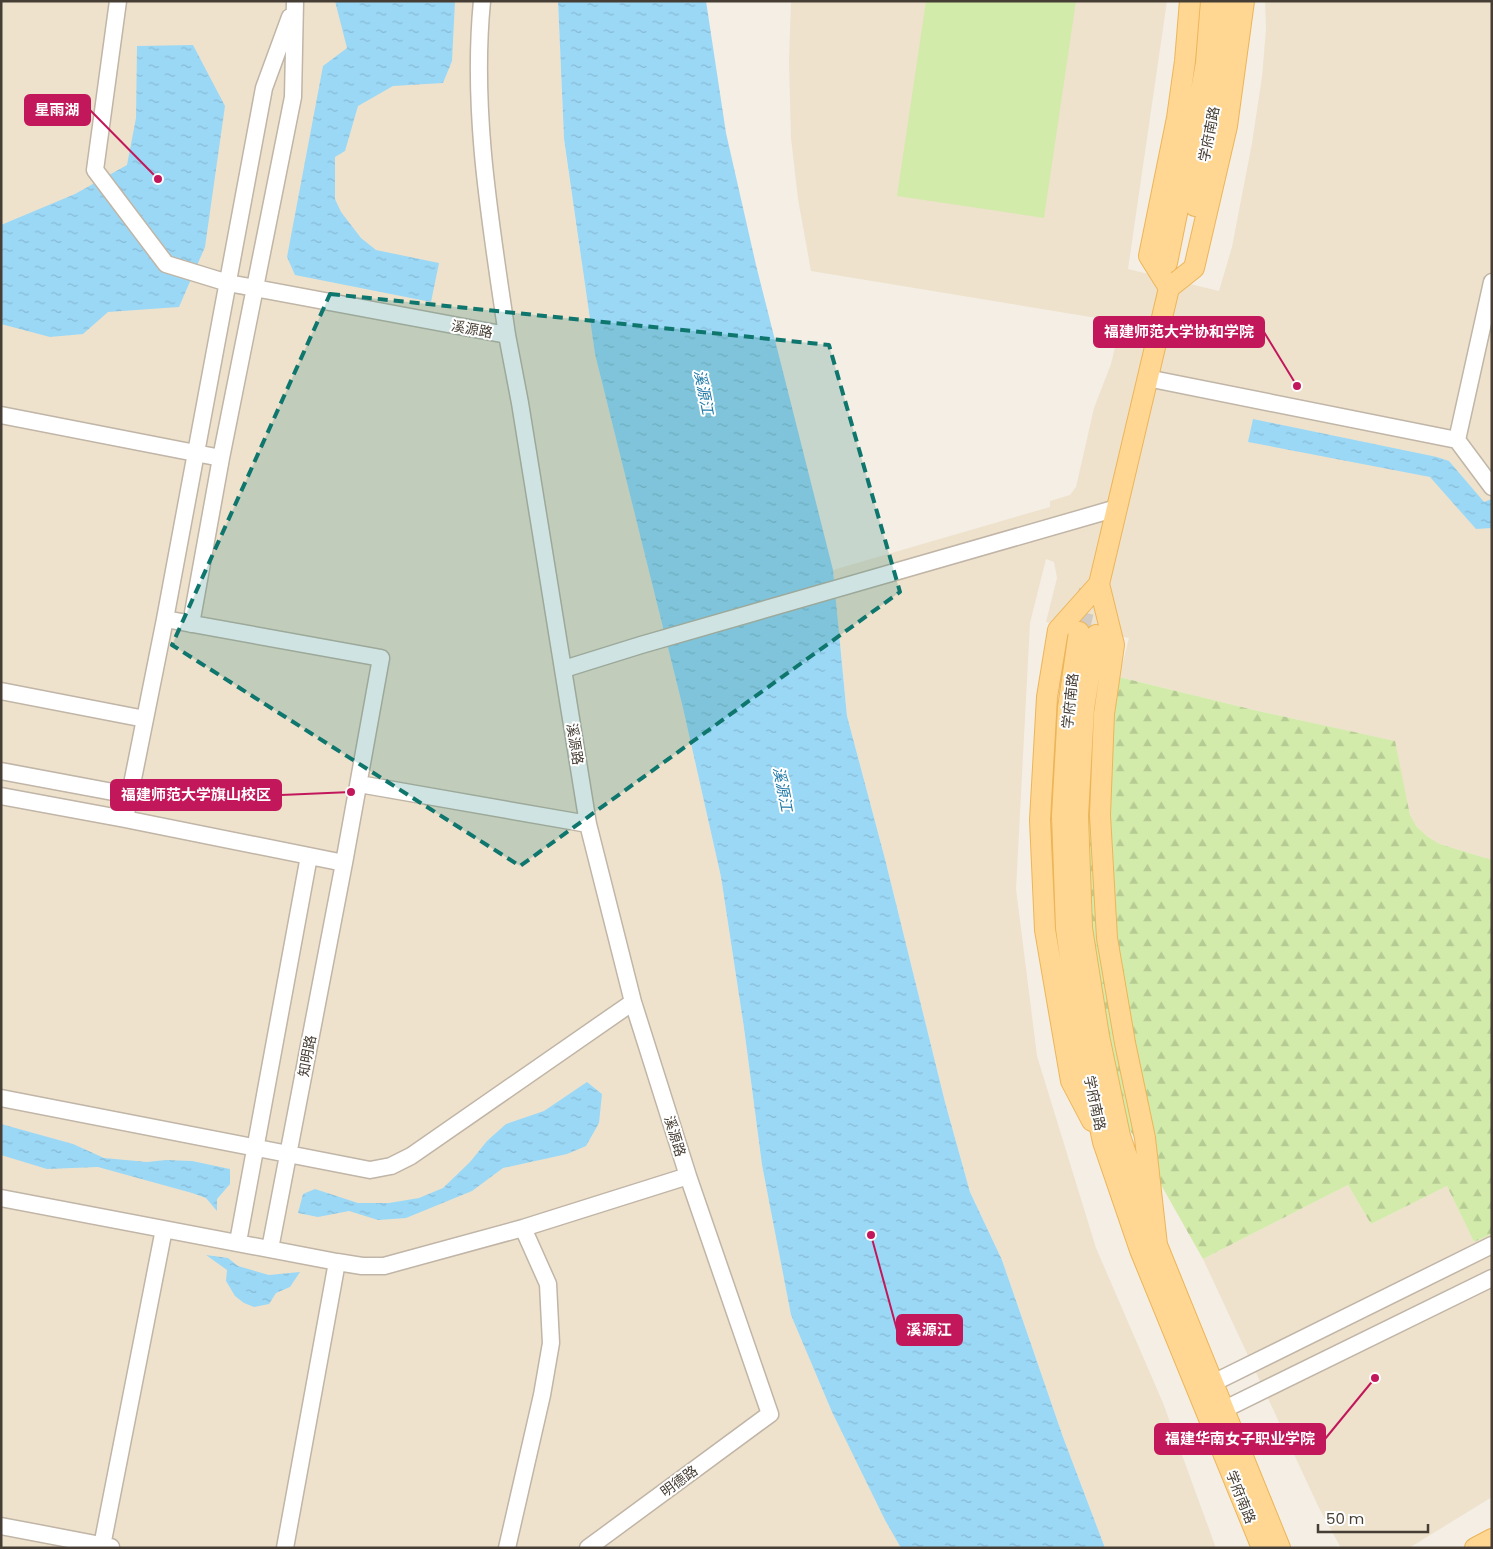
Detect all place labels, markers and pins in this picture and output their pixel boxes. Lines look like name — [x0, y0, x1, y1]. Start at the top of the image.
callout: 星雨湖 — [25, 95, 90, 125]
callout: 福建师范大学协和学院 — [1094, 317, 1264, 347]
callout: 福建师范大学旗山校区 — [111, 780, 281, 810]
callout: 溪源江 — [897, 1315, 962, 1345]
callout: 福建华南女子职业学院 — [1155, 1424, 1325, 1454]

